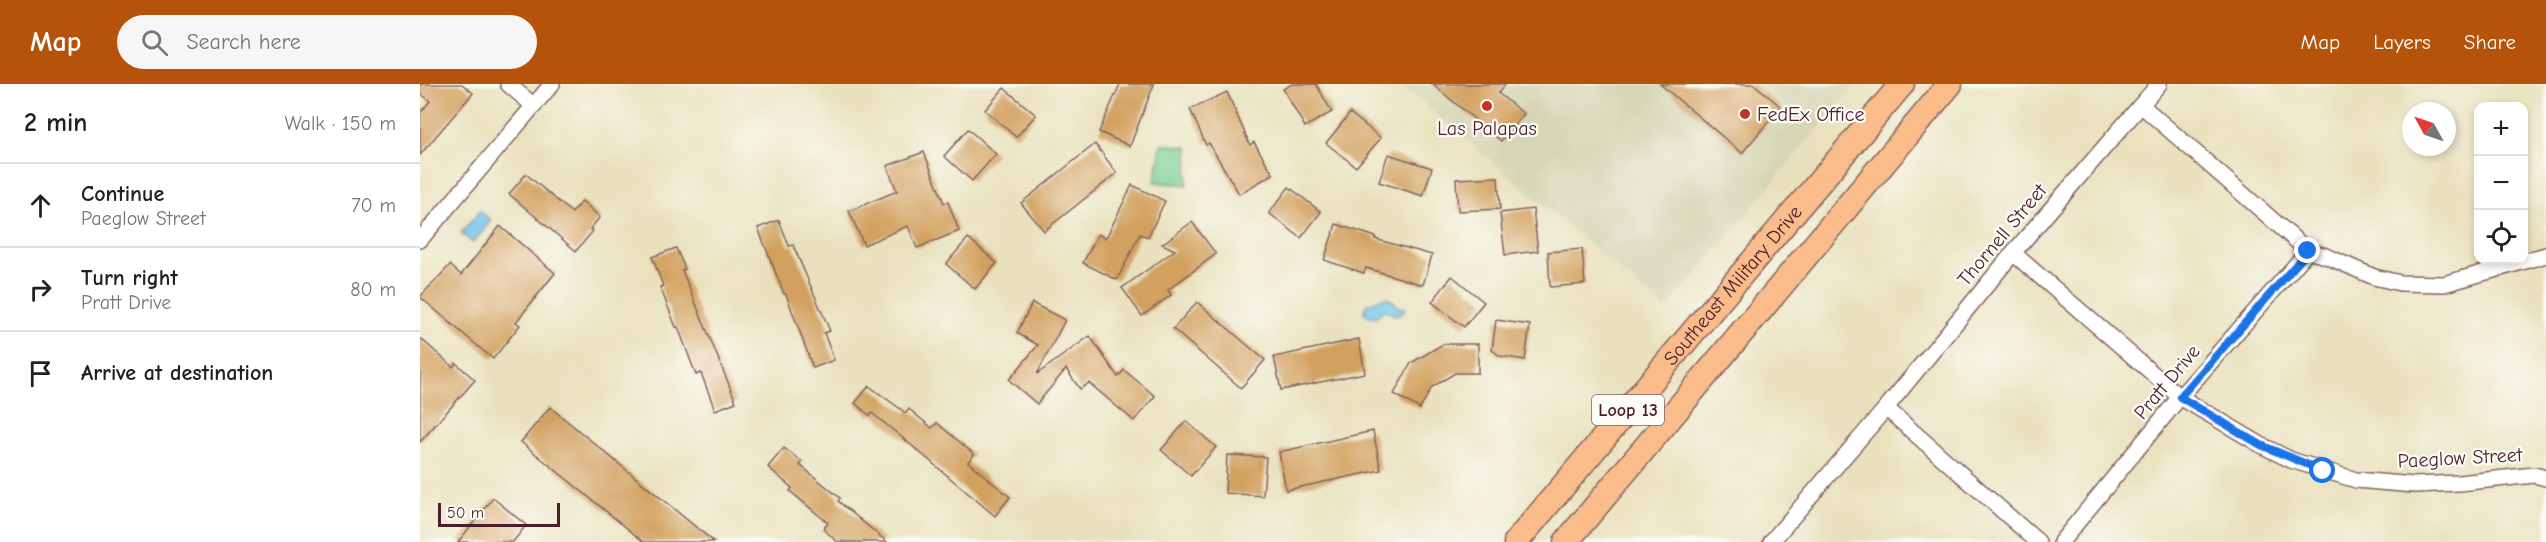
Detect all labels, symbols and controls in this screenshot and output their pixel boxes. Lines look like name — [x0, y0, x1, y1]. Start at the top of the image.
search box — [117, 15, 537, 69]
text: Map — [30, 26, 81, 58]
icon: search — [138, 26, 171, 59]
text: Search here — [186, 29, 301, 55]
text: Map — [2301, 30, 2340, 54]
text: Layers — [2373, 30, 2431, 54]
text: Share — [2464, 30, 2516, 54]
marker: Las Palapas — [1480, 99, 1494, 113]
north arrow — [2402, 102, 2456, 156]
map controls — [2474, 102, 2528, 264]
button: + — [2474, 102, 2528, 156]
place label: FedEx Office — [1757, 103, 1864, 126]
marker: FedEx Office — [1738, 107, 1752, 121]
text: 2 min — [24, 108, 87, 138]
text: Walk · 150 m — [285, 112, 396, 135]
place label: Las Palapas — [1437, 117, 1537, 140]
button: − — [2474, 156, 2528, 210]
street label: Thornell Street — [1953, 178, 2052, 291]
text: Continue — [81, 181, 164, 207]
icon: ahead — [24, 189, 57, 222]
text: 70 m — [351, 194, 396, 217]
street label: Southeast Military Drive — [1659, 200, 1806, 370]
text: Paeglow Street — [81, 207, 206, 230]
button: locate — [2474, 210, 2528, 264]
route end — [2294, 237, 2320, 263]
text: Turn right — [81, 265, 178, 291]
icon: right — [24, 273, 57, 306]
text: 80 m — [350, 278, 396, 301]
text: Pratt Drive — [81, 291, 171, 314]
street label: Pratt Drive — [2129, 340, 2205, 424]
icon: arrive — [24, 357, 57, 390]
text: Arrive at destination — [81, 360, 273, 386]
road number: Loop 13 — [1592, 395, 1664, 425]
street label: Paeglow Street — [2397, 443, 2524, 473]
route start — [2309, 457, 2335, 483]
scale bar — [438, 500, 560, 528]
text: 50 m — [447, 504, 484, 522]

